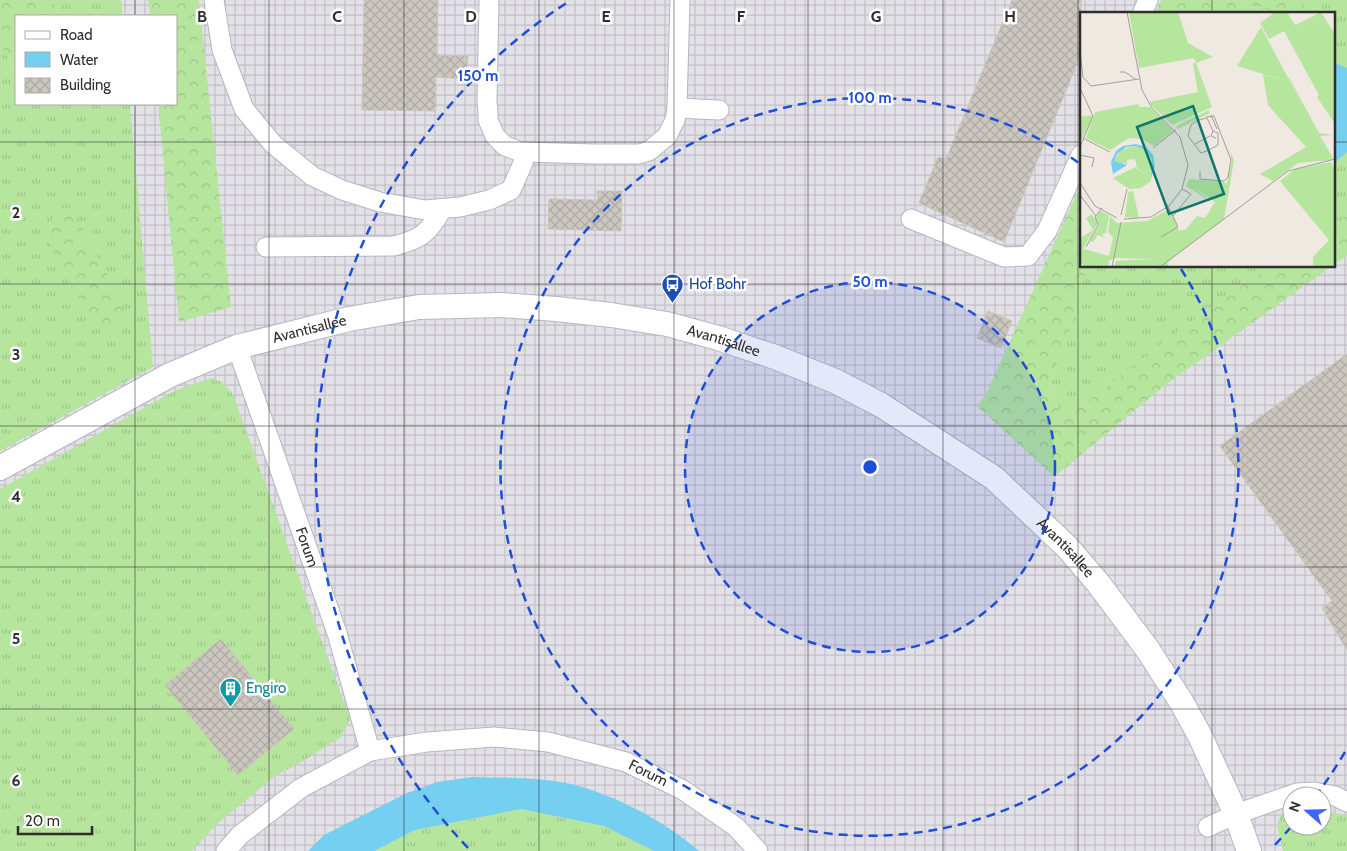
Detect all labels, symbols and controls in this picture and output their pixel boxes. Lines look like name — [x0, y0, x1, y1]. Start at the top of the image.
text: B — [197, 7, 207, 26]
text: C — [332, 7, 342, 26]
text: D — [465, 7, 477, 26]
text: E — [601, 7, 611, 26]
text: F — [737, 7, 746, 26]
text: G — [871, 7, 881, 26]
text: H — [1004, 7, 1016, 26]
inset map — [1080, 12, 1334, 268]
legend — [15, 15, 178, 105]
text: Road — [60, 26, 93, 44]
text: Water — [60, 51, 98, 69]
text: 150 m — [458, 67, 498, 85]
text: Building — [60, 76, 111, 94]
text: 100 m — [848, 89, 892, 107]
text: 2 — [12, 203, 20, 222]
bus stop icon: Hof Bohr — [661, 272, 685, 303]
text: 50 m — [852, 273, 888, 291]
place label: Hof Bohr — [689, 275, 746, 293]
street label: Avantisallee — [271, 311, 349, 347]
street label: Avantisallee — [685, 321, 763, 360]
text: 3 — [12, 345, 20, 364]
centre of rings — [861, 458, 879, 476]
text: 4 — [11, 487, 21, 506]
street label: Avantisallee — [1033, 514, 1098, 581]
street label: Forum — [292, 525, 322, 570]
text: 5 — [12, 629, 20, 648]
building icon: Engiro — [218, 676, 242, 707]
place label: Engiro — [246, 679, 286, 697]
street label: Forum — [626, 756, 671, 790]
text: 6 — [12, 771, 21, 790]
north arrow — [1282, 786, 1332, 836]
text: N — [1285, 799, 1305, 814]
scale bar — [18, 804, 91, 836]
text: 20 m — [25, 812, 60, 830]

